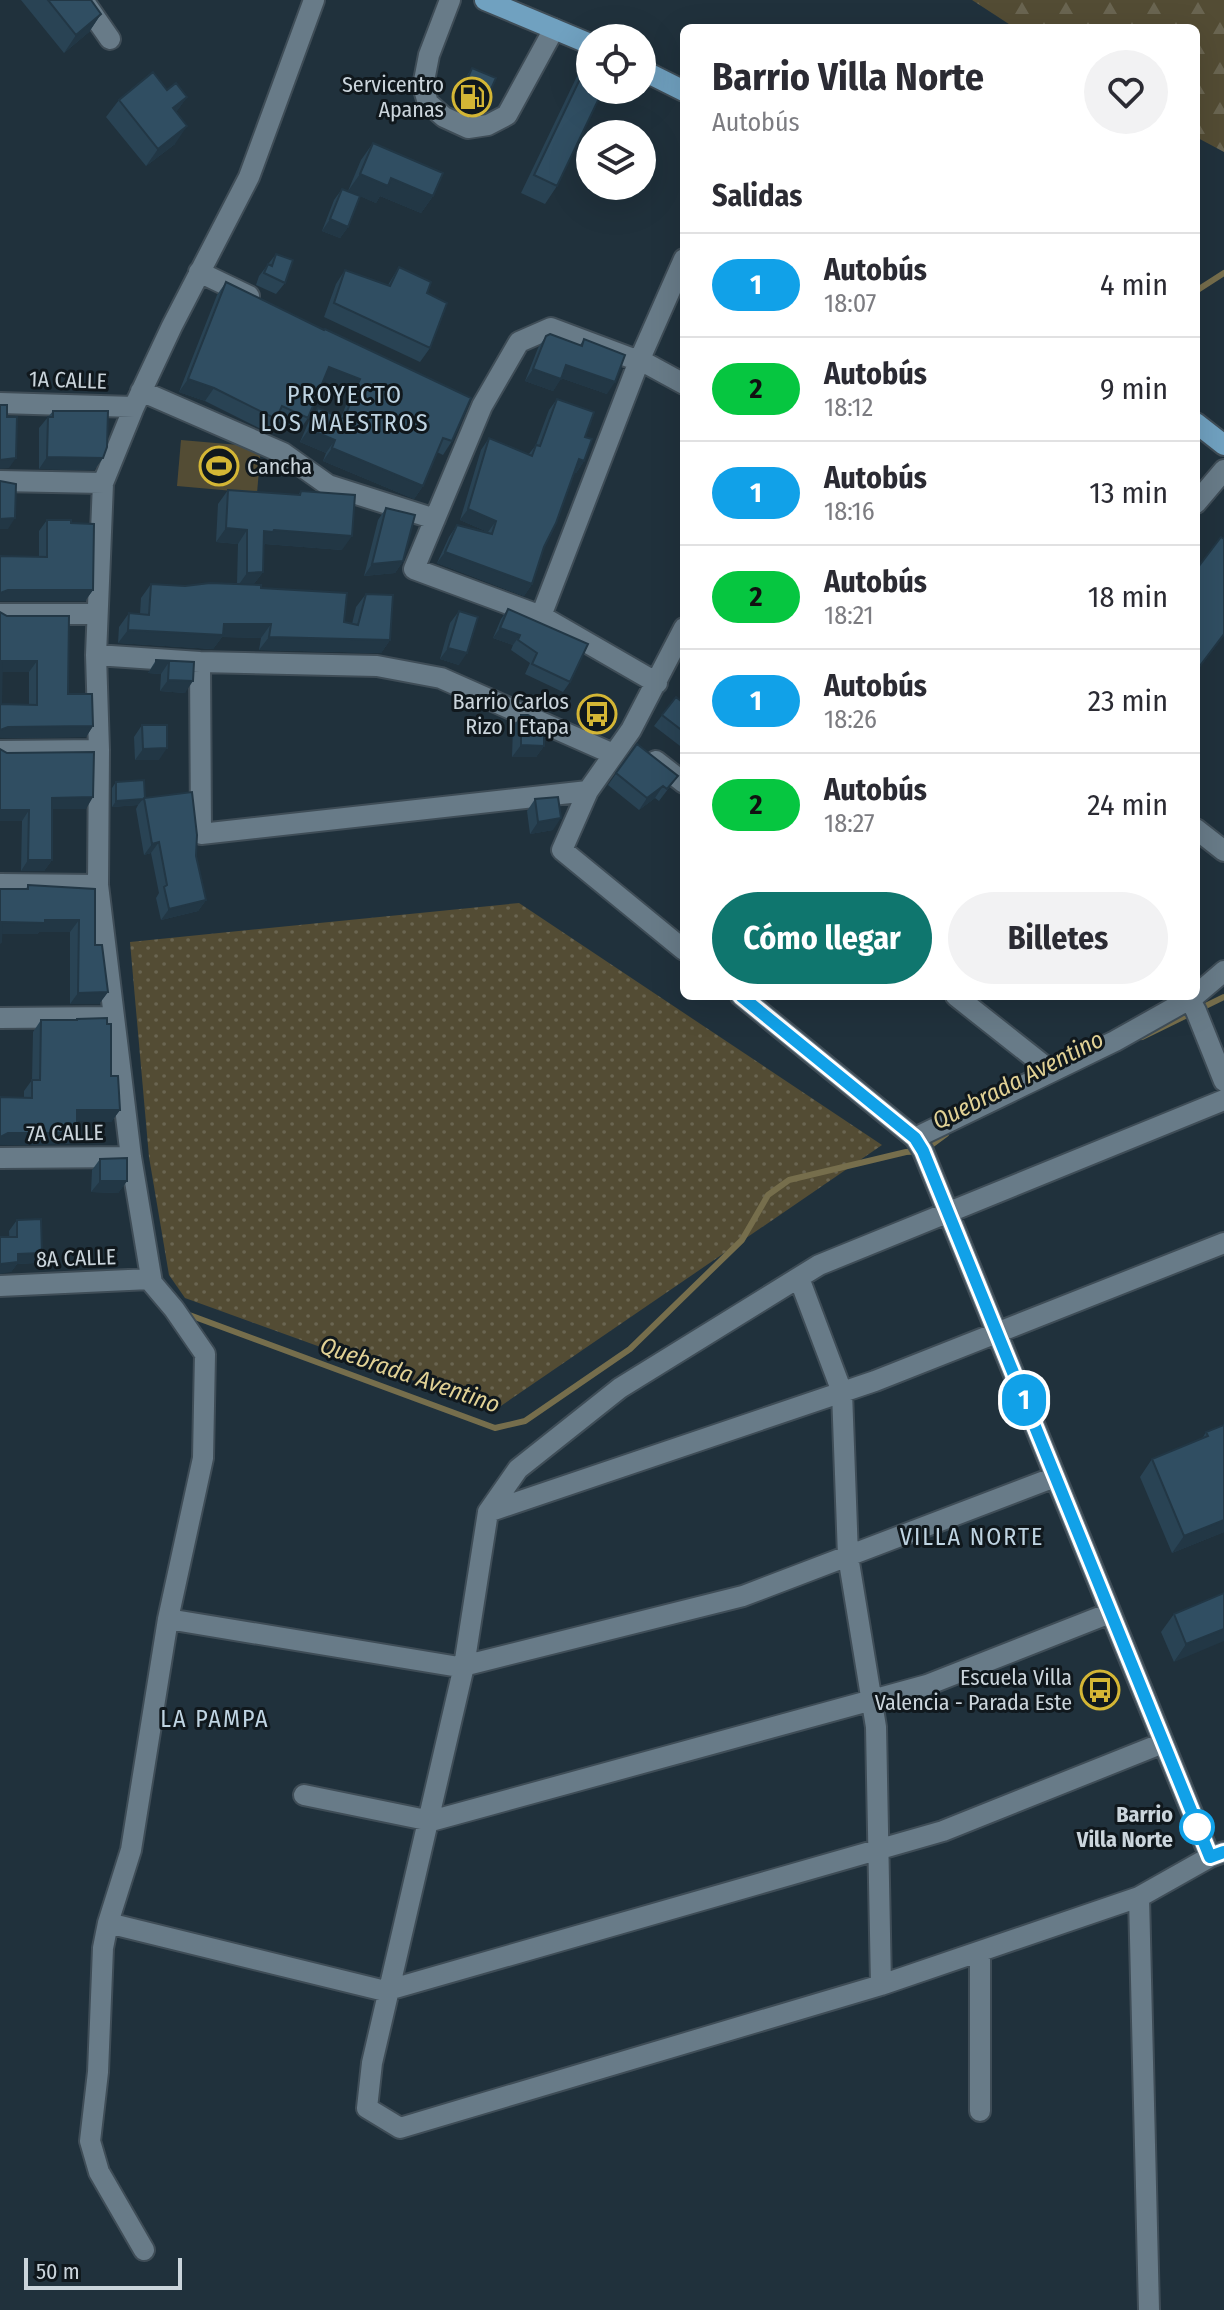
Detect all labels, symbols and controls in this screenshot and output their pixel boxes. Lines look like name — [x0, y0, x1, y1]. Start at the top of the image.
map controls — [576, 24, 656, 200]
button: locate — [576, 24, 656, 104]
button: heart — [1084, 50, 1168, 134]
text: Barrio Villa Norte — [712, 54, 984, 100]
place label: Servicentro Apanas — [342, 71, 444, 123]
fuel station icon: Servicentro Apanas — [451, 76, 493, 118]
text: Autobús — [712, 107, 800, 138]
button: layers — [576, 120, 656, 200]
text: Salidas — [712, 178, 802, 214]
text: Autobús — [824, 252, 927, 288]
text: 4 min — [1100, 267, 1168, 303]
text: 1 — [750, 268, 762, 301]
text: 18:07 — [824, 288, 876, 319]
text: Autobús — [824, 356, 927, 392]
street label: 1A CALLE — [29, 365, 107, 395]
text: 9 min — [1100, 371, 1168, 407]
text: 2 — [750, 372, 762, 405]
district label: PROYECTO LOS MAESTROS — [260, 381, 430, 437]
text: 18:12 — [824, 392, 873, 423]
sports icon: Cancha — [198, 445, 240, 487]
place label: Cancha — [247, 453, 312, 480]
text: Autobús — [824, 460, 927, 496]
text: 13 min — [1089, 475, 1168, 511]
text: 1 — [750, 476, 762, 509]
text: 18:16 — [824, 496, 875, 527]
text: Autobús — [824, 564, 927, 600]
text: 18 min — [1088, 579, 1168, 615]
text: 2 — [750, 580, 762, 613]
text: 18:21 — [824, 600, 874, 631]
text: Autobús — [824, 668, 927, 704]
text: 23 min — [1088, 683, 1168, 719]
text: 1 — [750, 684, 762, 717]
place label: Barrio Carlos Rizo I Etapa — [452, 688, 569, 740]
bus stop icon: Barrio Carlos Rizo I Etapa — [576, 693, 618, 735]
text: 18:26 — [824, 704, 877, 735]
text: Autobús — [824, 772, 927, 808]
text: 24 min — [1087, 787, 1168, 823]
text: 2 — [750, 788, 762, 821]
text: 18:27 — [824, 808, 874, 839]
button: Cómo llegar — [712, 892, 932, 984]
button: Billetes — [948, 892, 1168, 984]
water label: Quebrada Aventino — [928, 1025, 1108, 1135]
street label: 7A CALLE — [26, 1119, 104, 1147]
street label: 8A CALLE — [35, 1243, 117, 1273]
water label: Quebrada Aventino — [316, 1331, 504, 1419]
line badge: 1 — [998, 1374, 1050, 1426]
text: 1 — [1018, 1383, 1030, 1416]
district label: VILLA NORTE — [900, 1523, 1044, 1551]
place label: Escuela Villa Valencia - Parada Este — [875, 1664, 1072, 1716]
bus stop icon: Escuela Villa Valencia - Parada Este — [1079, 1669, 1121, 1711]
district label: LA PAMPA — [160, 1705, 270, 1733]
place label: Barrio Villa Norte — [1076, 1801, 1173, 1853]
marker: Barrio Villa Norte — [1180, 1810, 1214, 1844]
scale bar — [24, 2254, 182, 2290]
text: 50 m — [36, 2258, 80, 2285]

